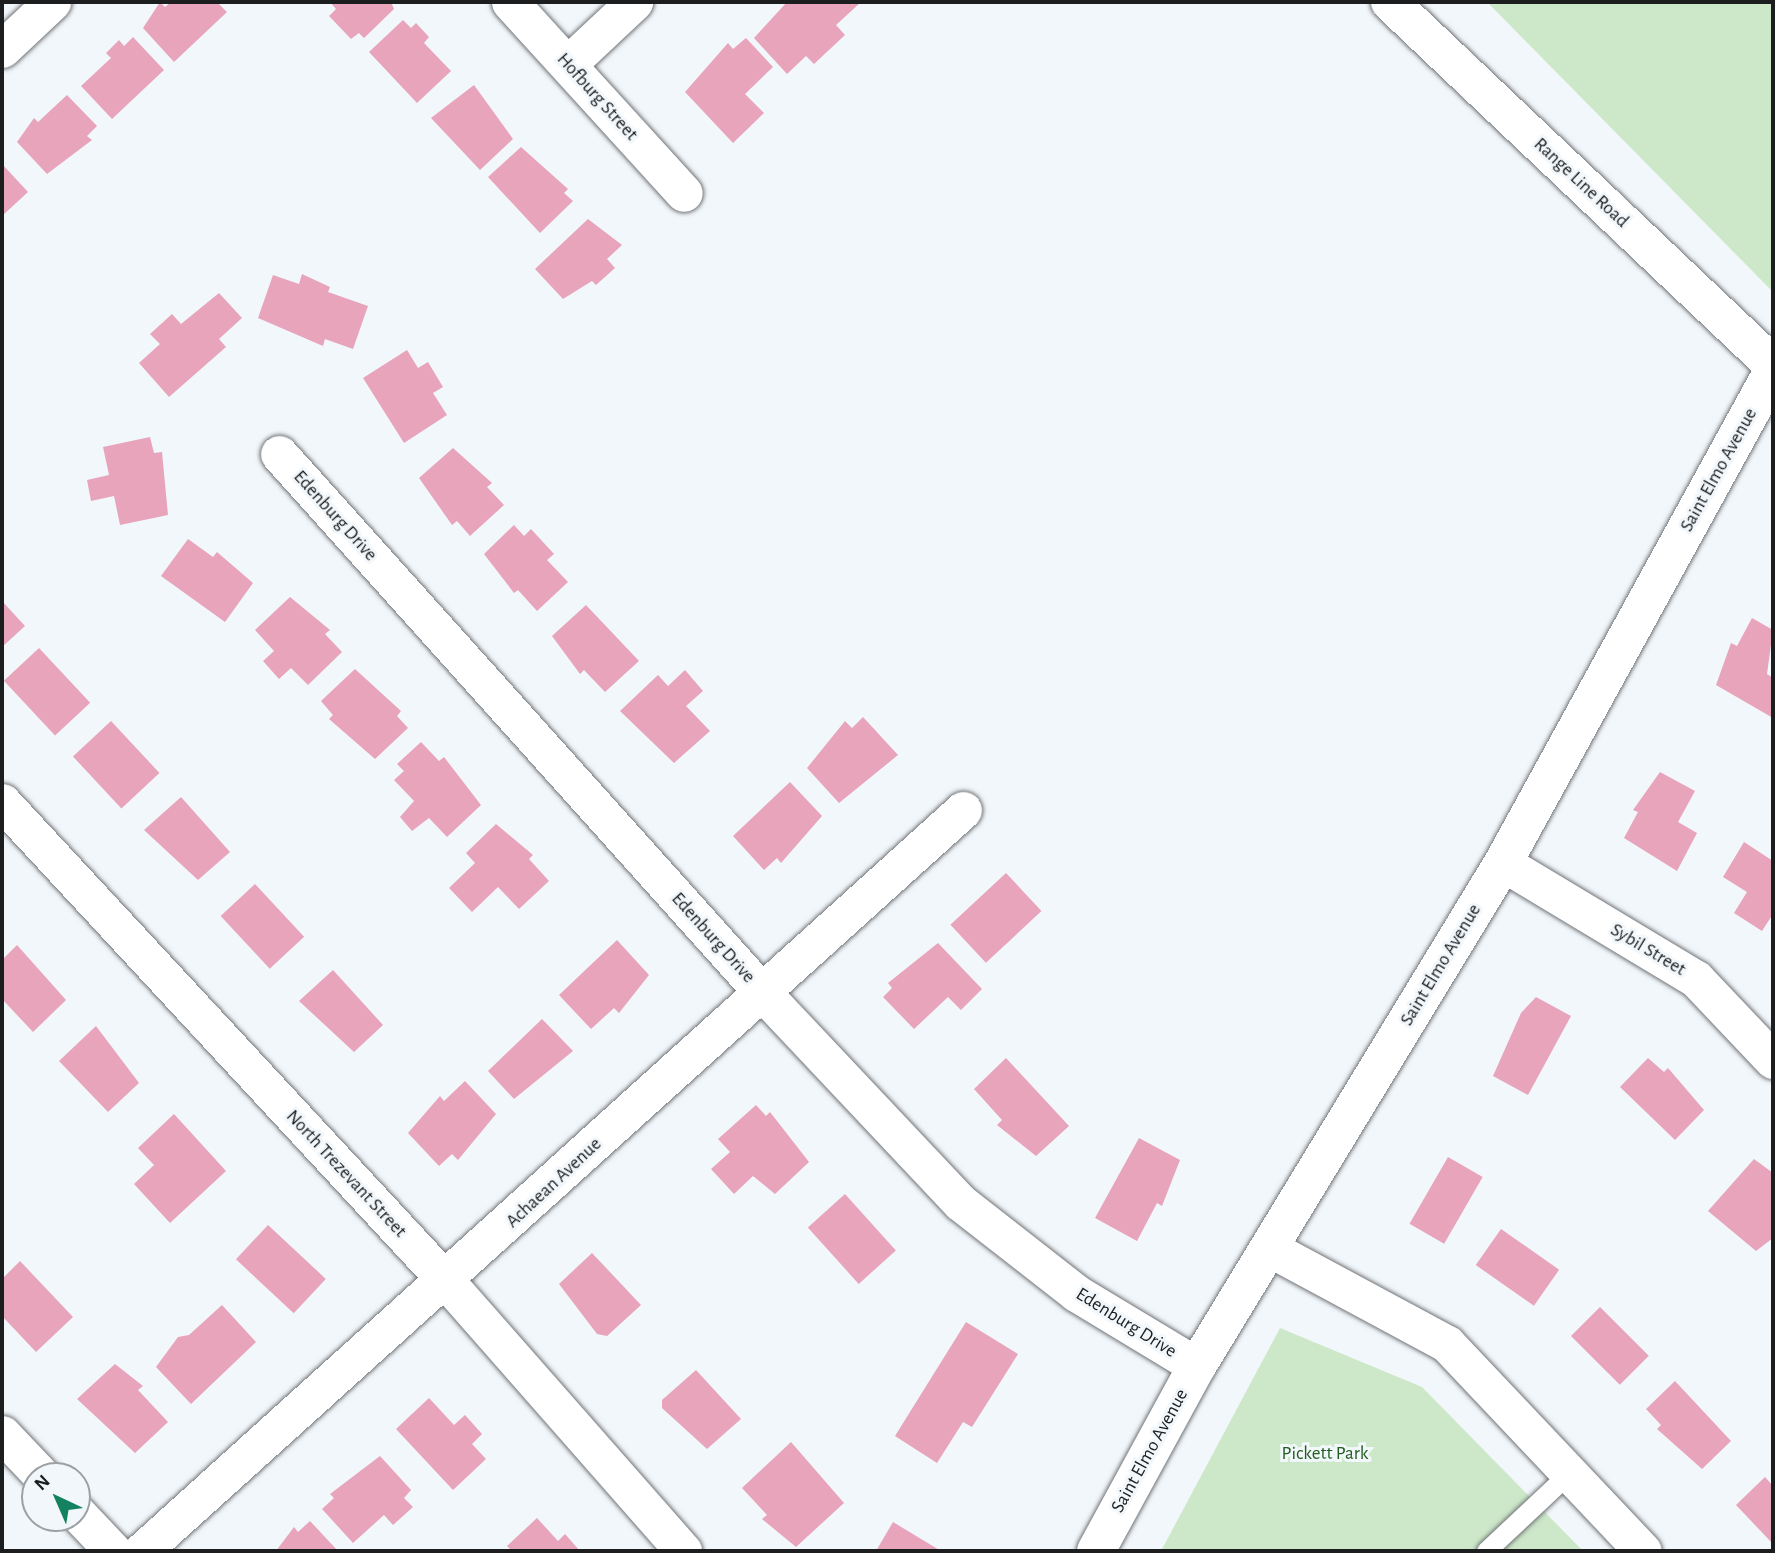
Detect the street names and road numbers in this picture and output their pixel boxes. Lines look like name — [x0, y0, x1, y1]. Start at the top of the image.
street label: Hofburg Street — [552, 48, 642, 146]
street label: Range Line Road — [1529, 133, 1633, 233]
street label: Saint Elmo Avenue — [1676, 404, 1762, 536]
street label: Edenburg Drive — [288, 466, 382, 566]
street label: Edenburg Drive — [666, 888, 760, 988]
street label: Saint Elmo Avenue — [1396, 900, 1486, 1030]
street label: Sybil Street — [1606, 919, 1690, 981]
street label: North Trezevant Street — [281, 1105, 411, 1243]
street label: Achaean Avenue — [502, 1133, 606, 1233]
street label: Edenburg Drive — [1071, 1283, 1181, 1363]
street label: Saint Elmo Avenue — [1107, 1385, 1193, 1517]

